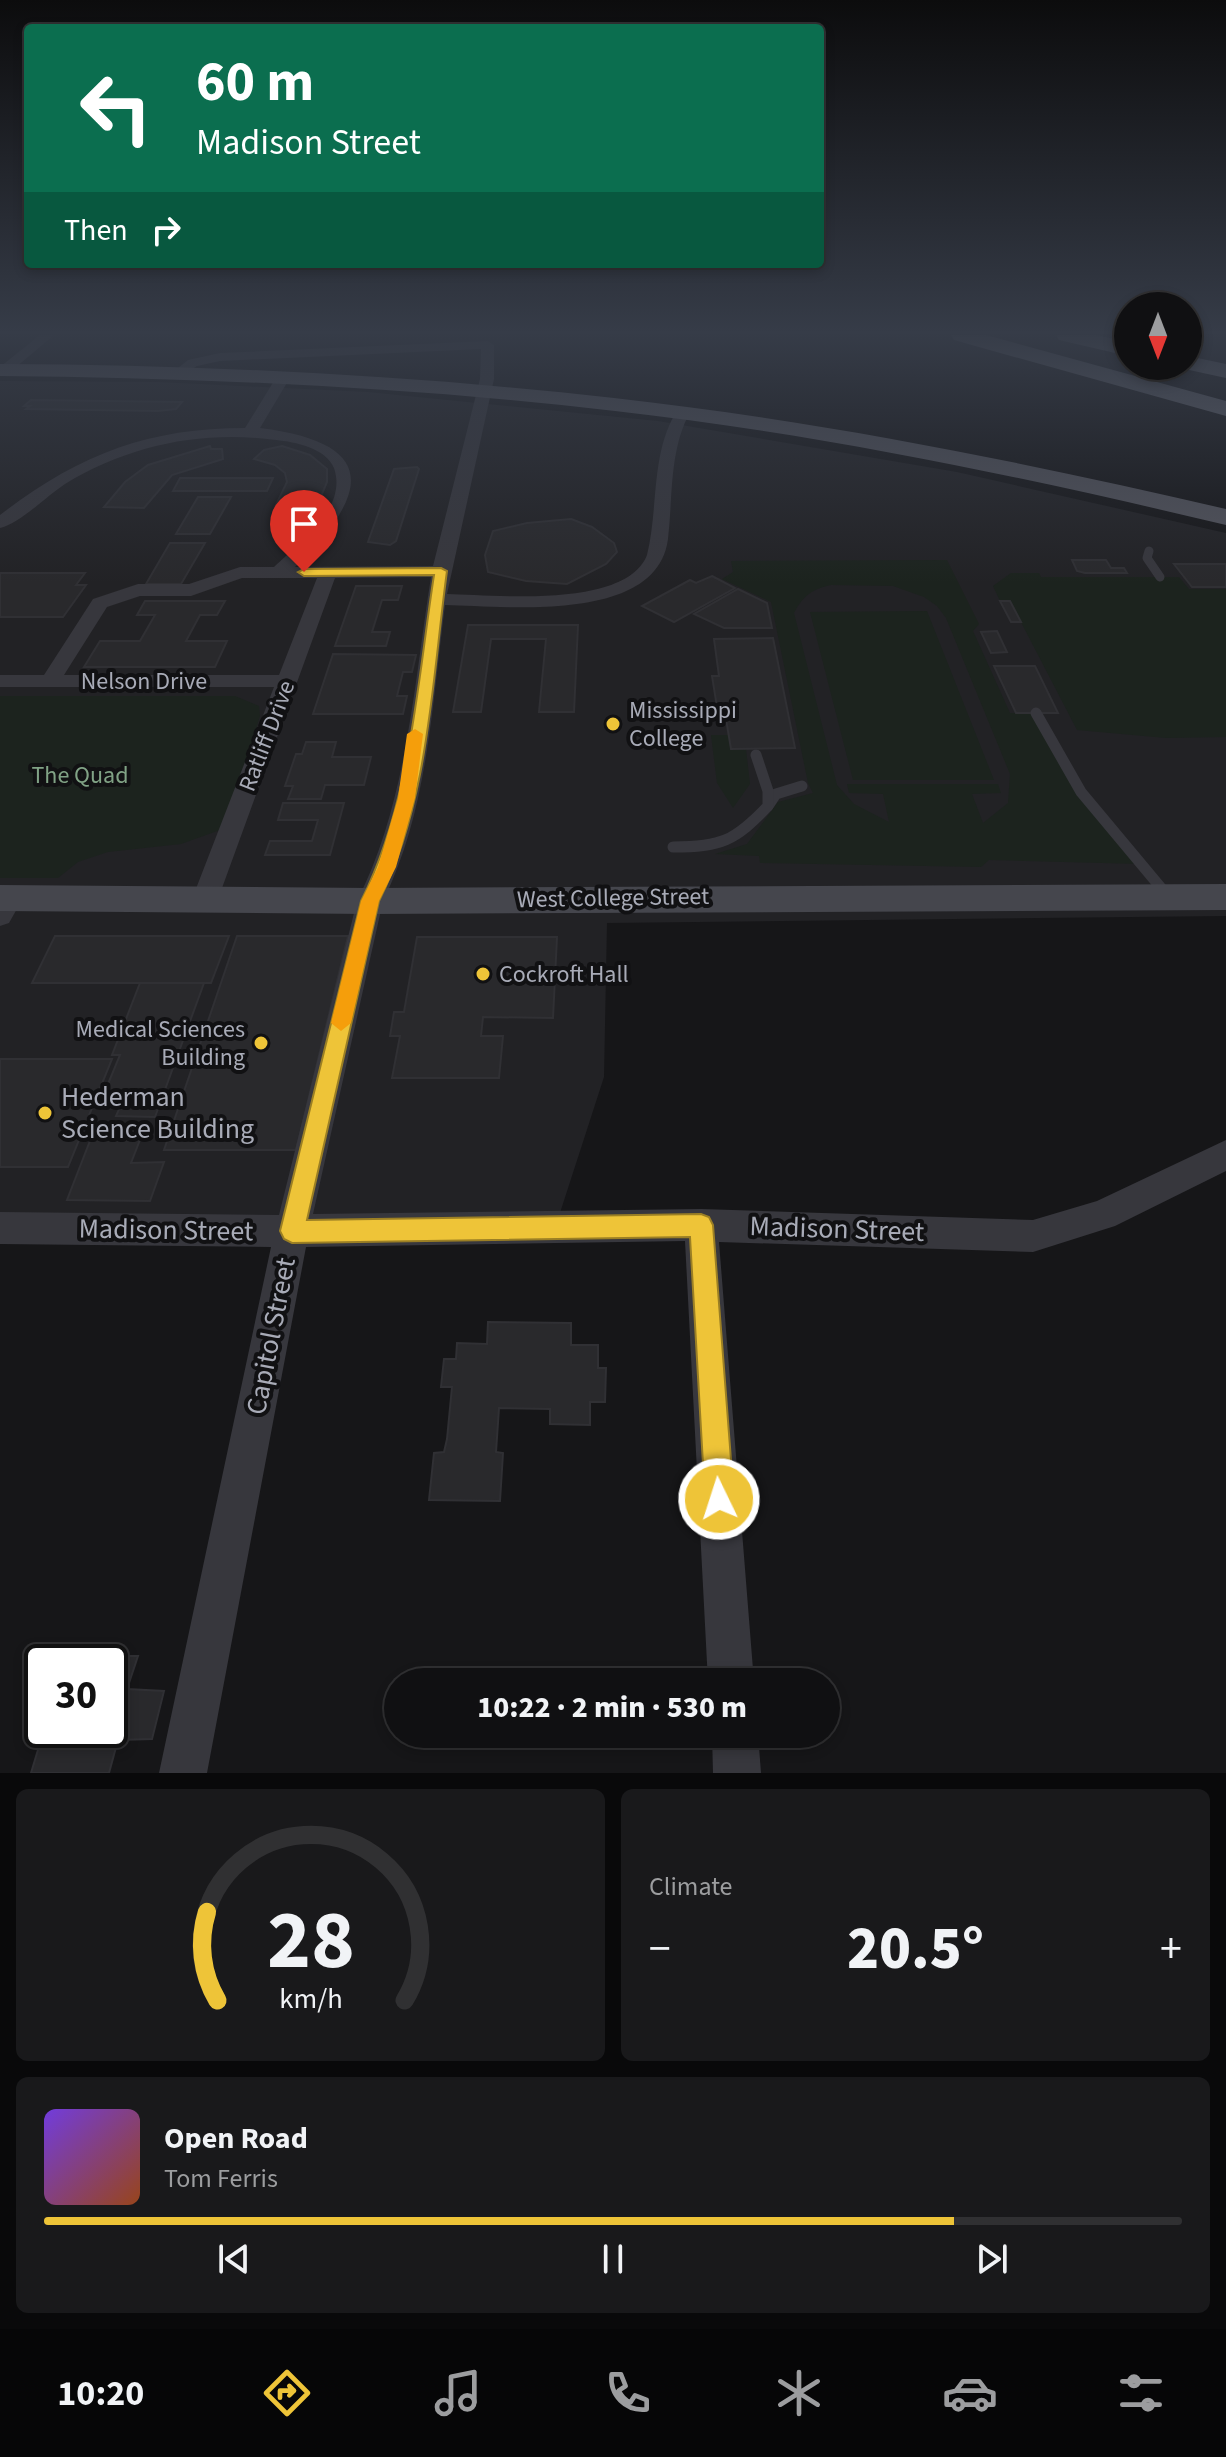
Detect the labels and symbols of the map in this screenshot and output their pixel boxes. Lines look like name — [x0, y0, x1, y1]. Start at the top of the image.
north arrow — [1114, 292, 1202, 380]
pin — [270, 490, 338, 572]
street label: Nelson Drive — [81, 664, 207, 699]
street label: Ratliff Drive — [230, 676, 304, 796]
place label: Mississippi College — [629, 693, 737, 756]
marker: Mississippi College — [604, 715, 622, 733]
park label: The Quad — [31, 758, 129, 793]
street label: West College Street — [516, 879, 710, 917]
place label: Cockroft Hall — [499, 957, 629, 992]
marker: Cockroft Hall — [474, 965, 492, 983]
place label: Medical Sciences Building — [76, 1012, 245, 1075]
marker: Medical Sciences Building — [252, 1034, 270, 1052]
place label: Hederman Science Building — [61, 1077, 254, 1149]
marker: Hederman Science Building — [36, 1104, 54, 1122]
street label: Madison Street — [749, 1206, 926, 1252]
street label: Madison Street — [78, 1208, 254, 1252]
street label: Capitol Street — [236, 1253, 306, 1418]
position arrow — [677, 1457, 761, 1541]
speed limit sign: 30 — [24, 1644, 128, 1748]

